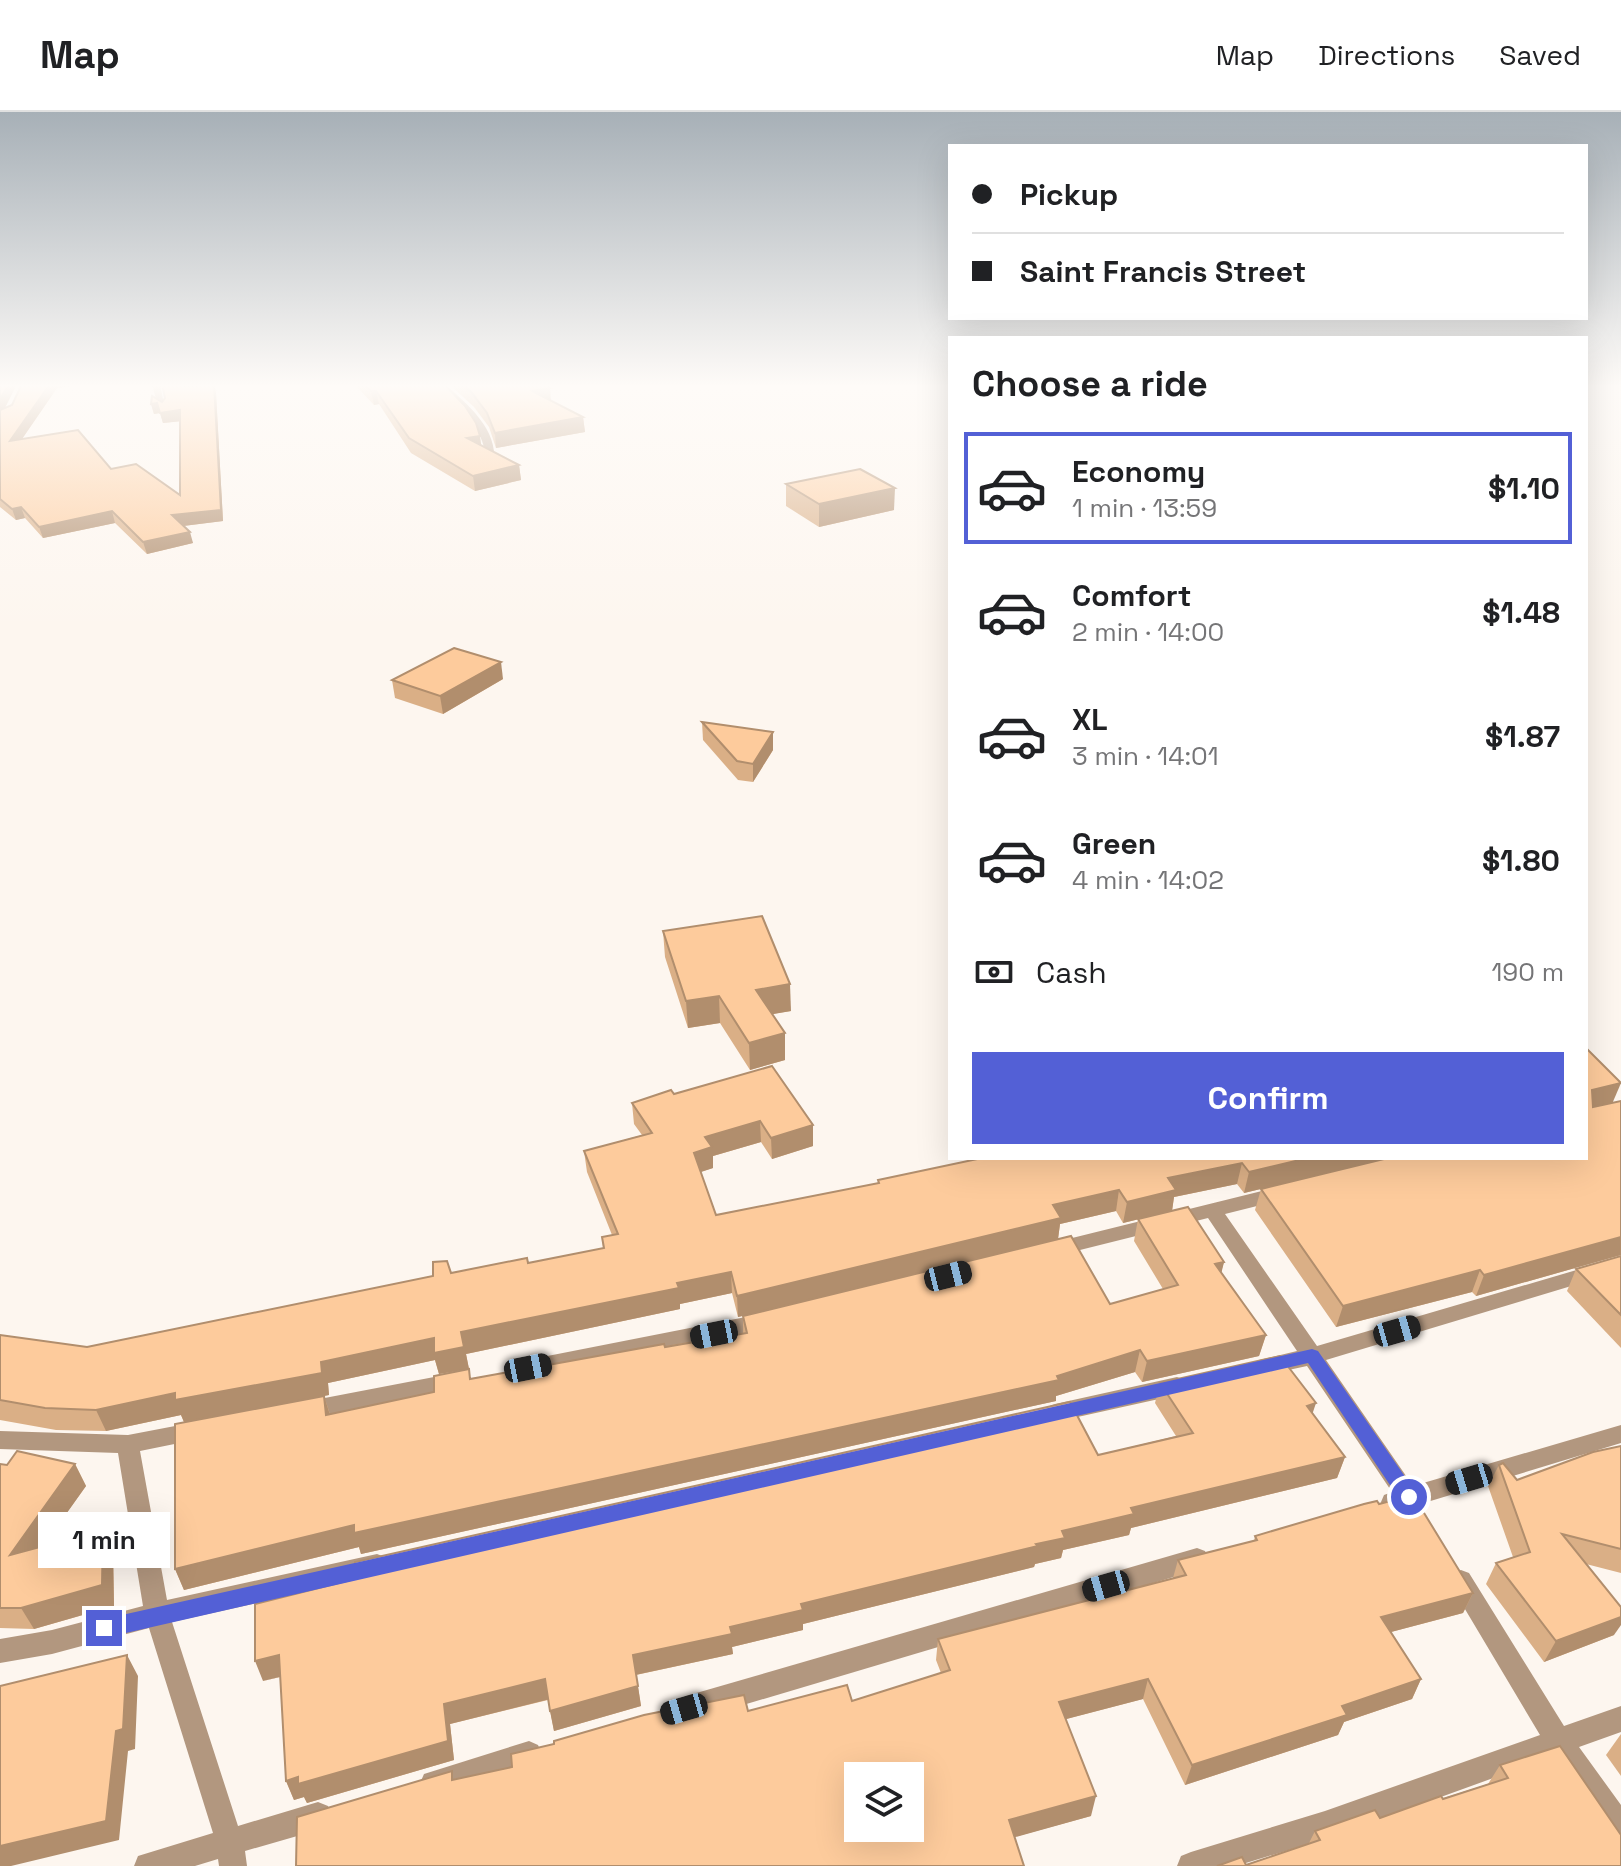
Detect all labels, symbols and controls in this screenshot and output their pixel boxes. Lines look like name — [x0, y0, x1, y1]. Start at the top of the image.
text: Map — [40, 31, 120, 79]
text: Map — [1216, 37, 1274, 73]
text: Directions — [1318, 37, 1455, 73]
text: Saved — [1499, 37, 1581, 73]
text: Pickup — [1020, 175, 1118, 214]
text: Saint Francis Street — [1020, 252, 1306, 291]
text: Choose a ride — [972, 361, 1208, 407]
icon: car — [976, 452, 1048, 524]
text: Economy — [1072, 452, 1205, 491]
text: $1.10 — [1488, 469, 1560, 508]
text: 1 min · 13:59 — [1072, 491, 1217, 525]
icon: car — [976, 576, 1048, 648]
text: Comfort — [1072, 576, 1191, 615]
text: $1.48 — [1482, 593, 1560, 632]
text: 2 min · 14:00 — [1072, 615, 1224, 649]
icon: car — [976, 700, 1048, 772]
text: XL — [1072, 700, 1108, 739]
text: $1.87 — [1485, 717, 1560, 756]
text: 3 min · 14:01 — [1072, 739, 1219, 773]
icon: car — [976, 824, 1048, 896]
text: Green — [1072, 824, 1156, 863]
text: $1.80 — [1482, 841, 1560, 880]
text: 4 min · 14:02 — [1072, 863, 1224, 897]
icon: cash — [972, 950, 1016, 994]
text: Cash — [1036, 953, 1107, 992]
text: 190 m — [1492, 955, 1564, 989]
button: Confirm — [972, 1052, 1564, 1144]
car — [922, 1259, 974, 1293]
car — [1371, 1313, 1423, 1349]
car — [688, 1318, 740, 1350]
car — [502, 1352, 554, 1384]
car — [1443, 1461, 1495, 1497]
route start — [1391, 1479, 1427, 1515]
callout: 1 min — [38, 1512, 170, 1568]
text: 1 min — [72, 1523, 136, 1557]
car — [1080, 1568, 1132, 1604]
route end — [86, 1610, 122, 1646]
car — [658, 1691, 710, 1727]
map controls — [844, 1762, 924, 1842]
button: layers — [844, 1762, 924, 1842]

